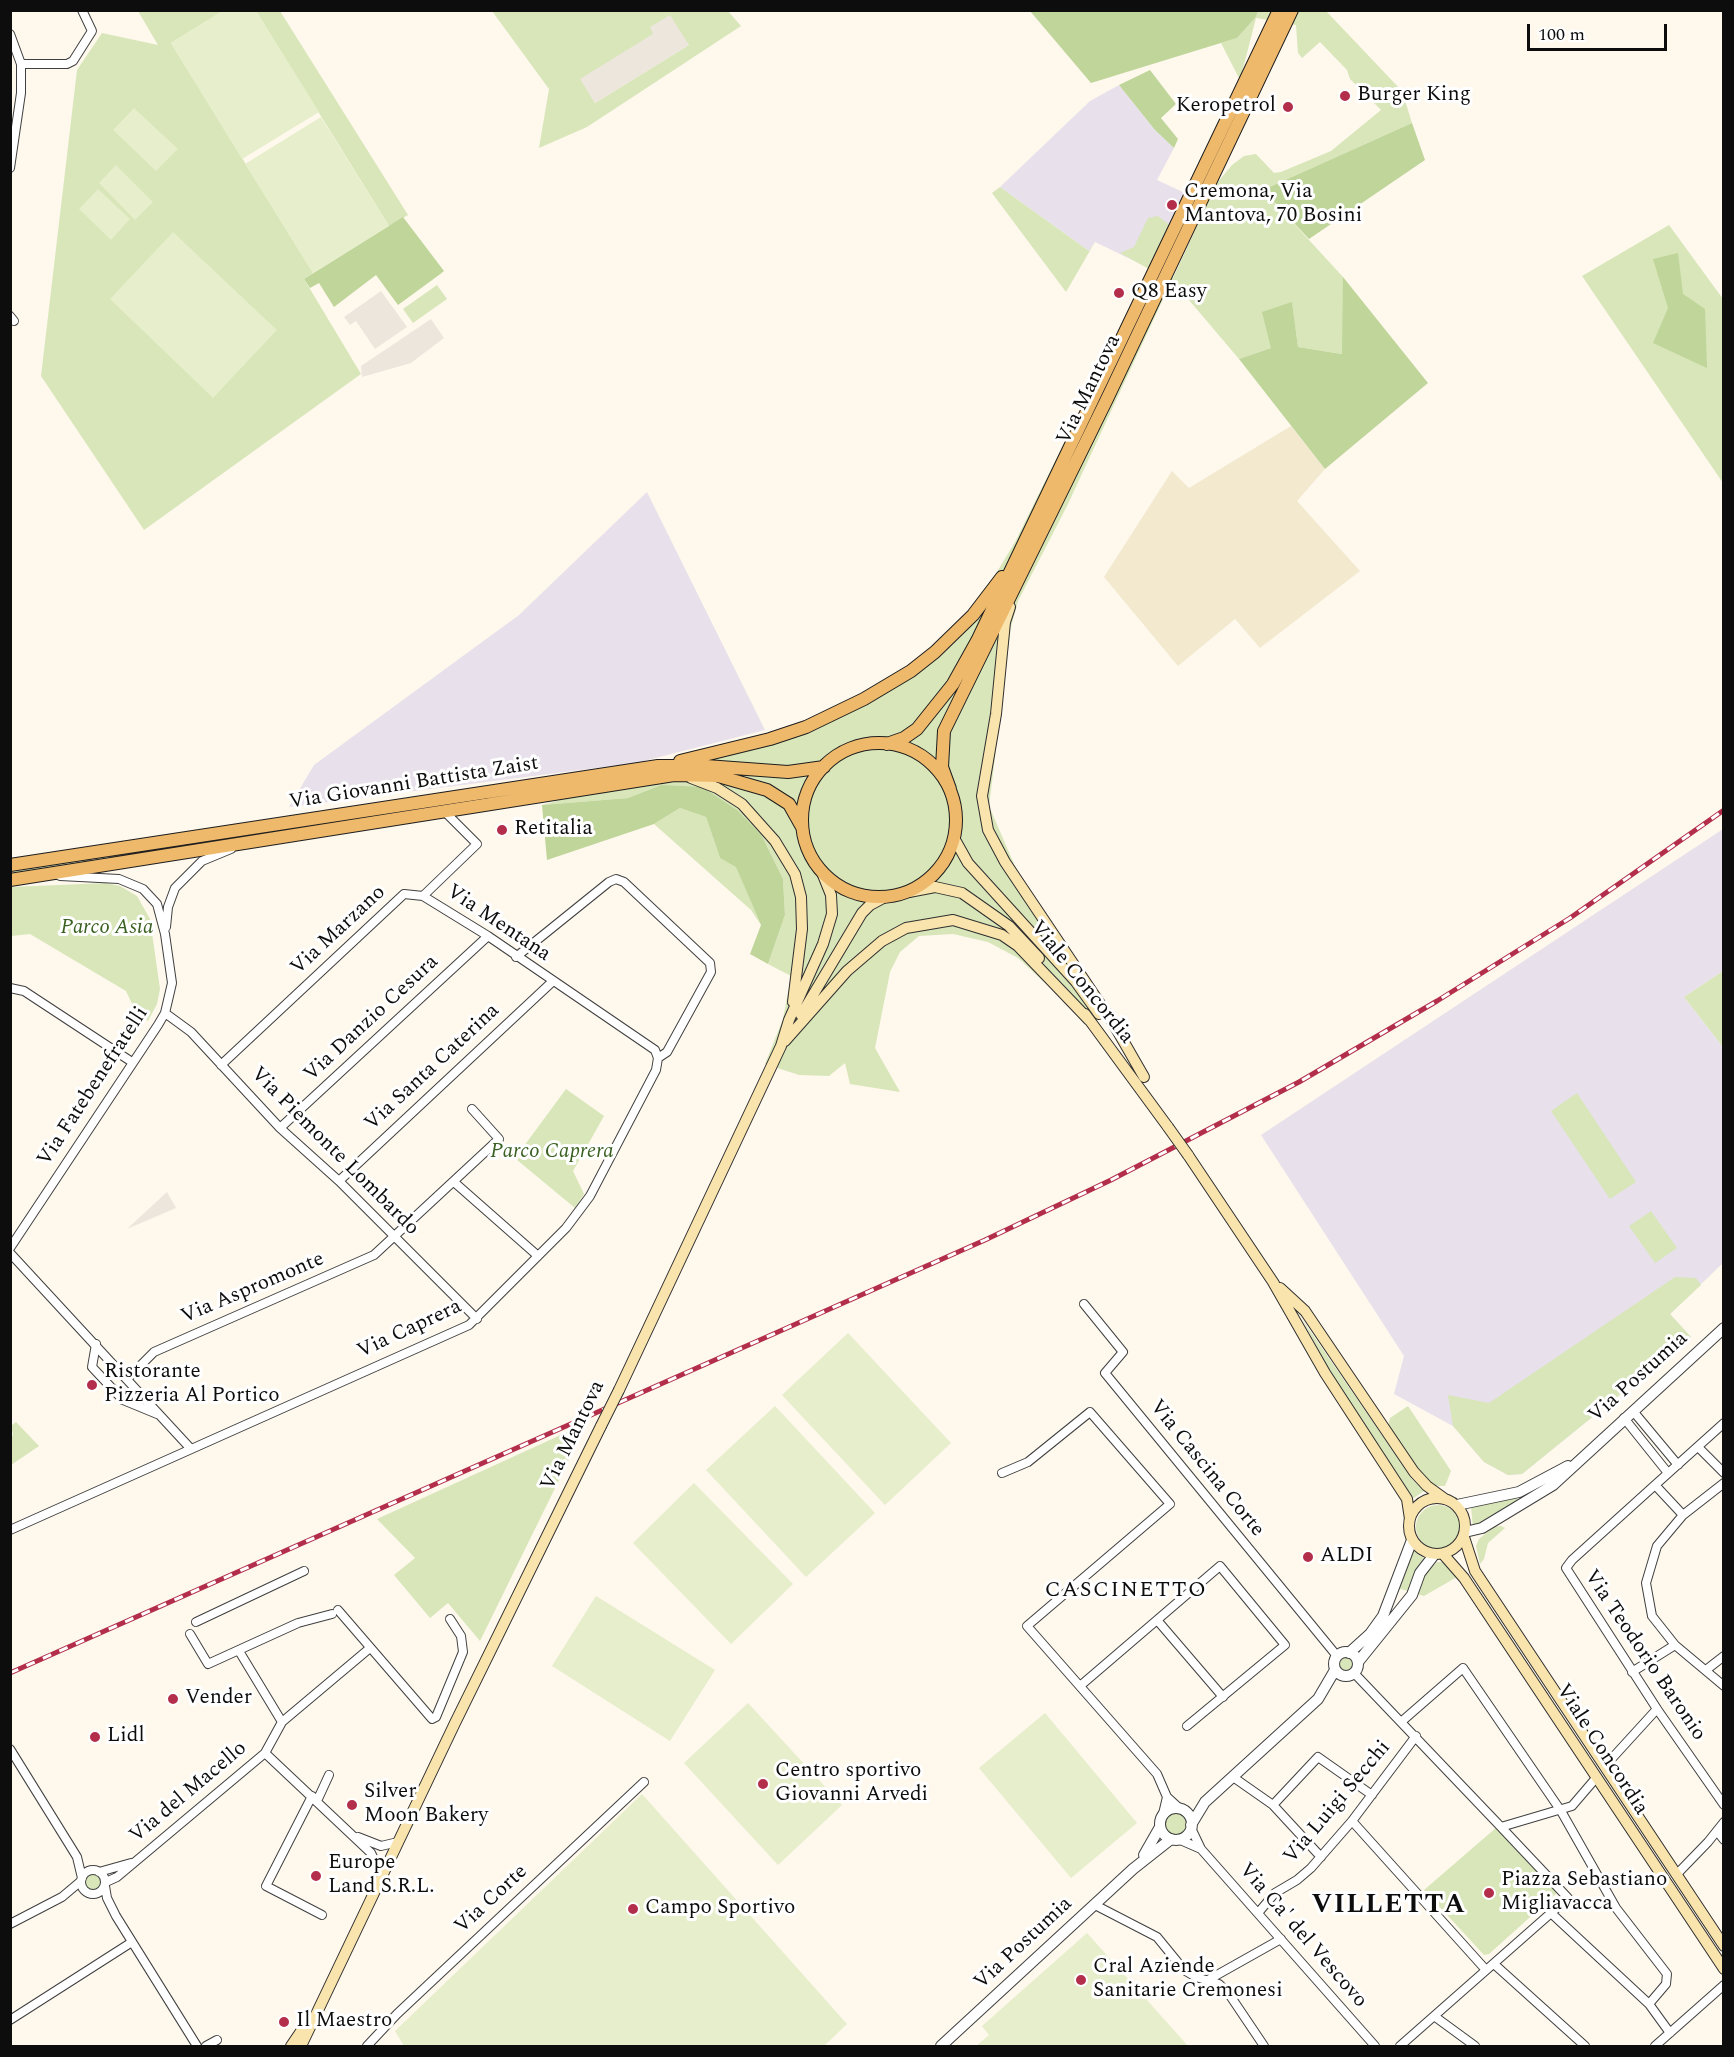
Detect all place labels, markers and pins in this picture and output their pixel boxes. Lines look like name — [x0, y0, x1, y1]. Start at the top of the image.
place label: Burger King — [1357, 83, 1471, 109]
marker: Burger King — [1338, 89, 1352, 103]
place label: Keropetrol — [1176, 94, 1276, 120]
marker: Keropetrol — [1281, 100, 1295, 114]
place label: Cremona, Via Mantova, 70 Bosini — [1184, 180, 1362, 230]
marker: Cremona, Via Mantova, 70 Bosini — [1165, 198, 1179, 212]
place label: Q8 Easy — [1131, 280, 1207, 306]
marker: Q8 Easy — [1112, 286, 1126, 300]
place label: Retitalia — [514, 817, 593, 843]
marker: Retitalia — [495, 823, 509, 837]
place label: Ristorante Pizzeria Al Portico — [104, 1360, 280, 1410]
marker: Ristorante Pizzeria Al Portico — [85, 1378, 99, 1392]
place label: ALDI — [1320, 1544, 1373, 1570]
marker: ALDI — [1301, 1550, 1315, 1564]
place label: Vender — [185, 1686, 252, 1712]
marker: Vender — [166, 1692, 180, 1706]
place label: Lidl — [107, 1724, 145, 1750]
marker: Lidl — [88, 1730, 102, 1744]
place label: Centro sportivo Giovanni Arvedi — [775, 1759, 928, 1809]
marker: Centro sportivo Giovanni Arvedi — [756, 1777, 770, 1791]
place label: Silver Moon Bakery — [364, 1780, 488, 1830]
marker: Silver Moon Bakery — [345, 1798, 359, 1812]
place label: Europe Land S.R.L. — [328, 1851, 435, 1901]
place label: Piazza Sebastiano Migliavacca — [1501, 1868, 1667, 1918]
marker: Europe Land S.R.L. — [309, 1869, 323, 1883]
marker: Piazza Sebastiano Migliavacca — [1482, 1886, 1496, 1900]
place label: Campo Sportivo — [645, 1896, 795, 1922]
marker: Campo Sportivo — [626, 1902, 640, 1916]
place label: Cral Aziende Sanitarie Cremonesi — [1093, 1955, 1283, 2005]
marker: Cral Aziende Sanitarie Cremonesi — [1074, 1973, 1088, 1987]
place label: Il Maestro — [296, 2009, 392, 2035]
marker: Il Maestro — [277, 2015, 291, 2029]

